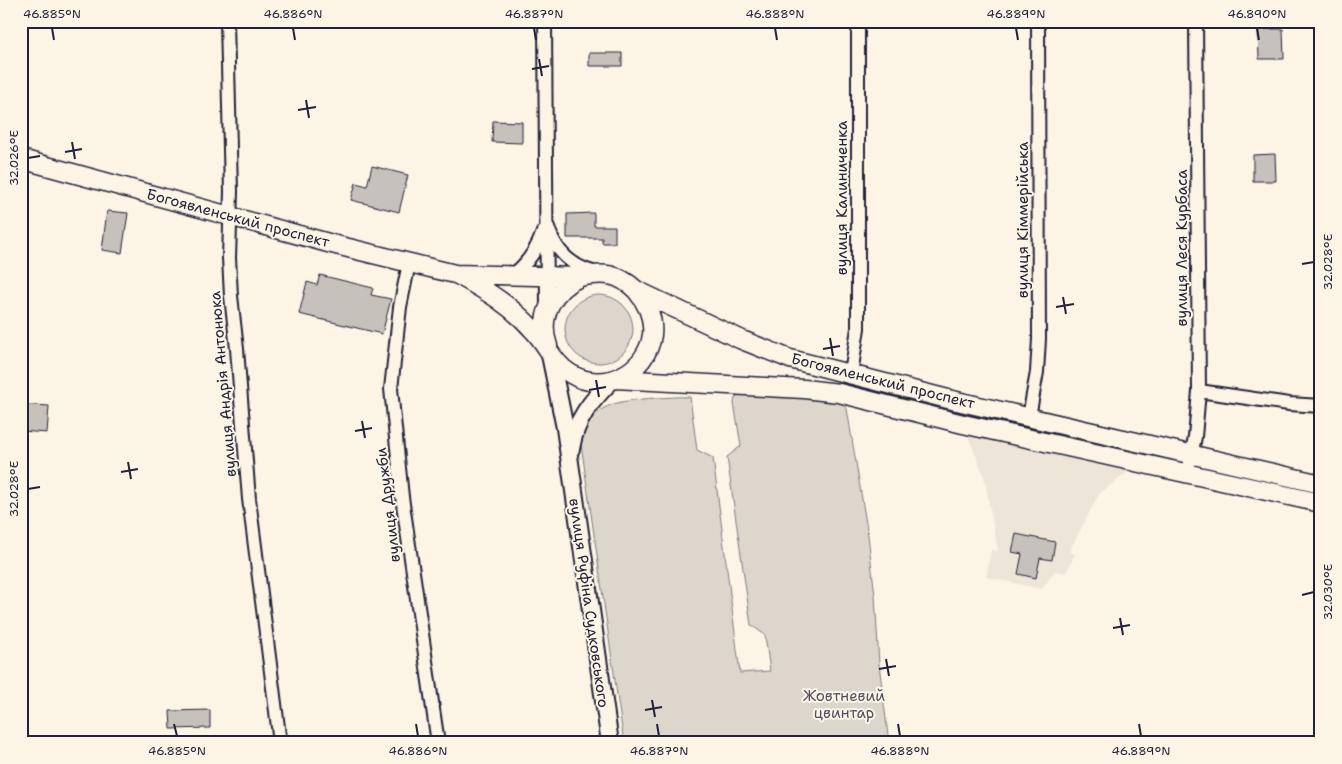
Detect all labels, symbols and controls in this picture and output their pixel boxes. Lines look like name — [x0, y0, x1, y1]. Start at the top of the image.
text: 46.885°N — [23, 6, 81, 22]
text: 46.886°N — [263, 6, 323, 22]
text: 46.887°N — [505, 6, 563, 22]
text: 46.888°N — [745, 6, 805, 22]
text: 46.889°N — [987, 6, 1045, 22]
text: 46.890°N — [1228, 6, 1286, 22]
street label: вулиця Калиниченка — [832, 120, 852, 275]
text: 32.026°E — [6, 130, 22, 186]
street label: вулиця Кіммерійська — [1013, 141, 1033, 298]
street label: вулиця Леся Курбаса — [1172, 169, 1192, 327]
street label: Богоявленський проспект — [144, 184, 332, 252]
text: 32.028°E — [1320, 234, 1336, 290]
street label: вулиця Андрія Антонюка — [205, 289, 241, 478]
street label: Богоявленський проспект — [789, 348, 977, 414]
street label: вулиця Дружби — [371, 446, 405, 564]
text: 32.028°E — [6, 461, 22, 517]
street label: вулиця Руфіна Судковського — [564, 497, 614, 709]
text: 32.030°E — [1320, 564, 1336, 620]
park label: Жовтневий цвинтар — [803, 686, 885, 723]
text: 46.885°N — [148, 743, 206, 759]
text: 46.886°N — [388, 743, 448, 759]
text: 46.887°N — [630, 743, 688, 759]
text: 46.888°N — [870, 743, 930, 759]
text: 46.889°N — [1112, 743, 1170, 759]

